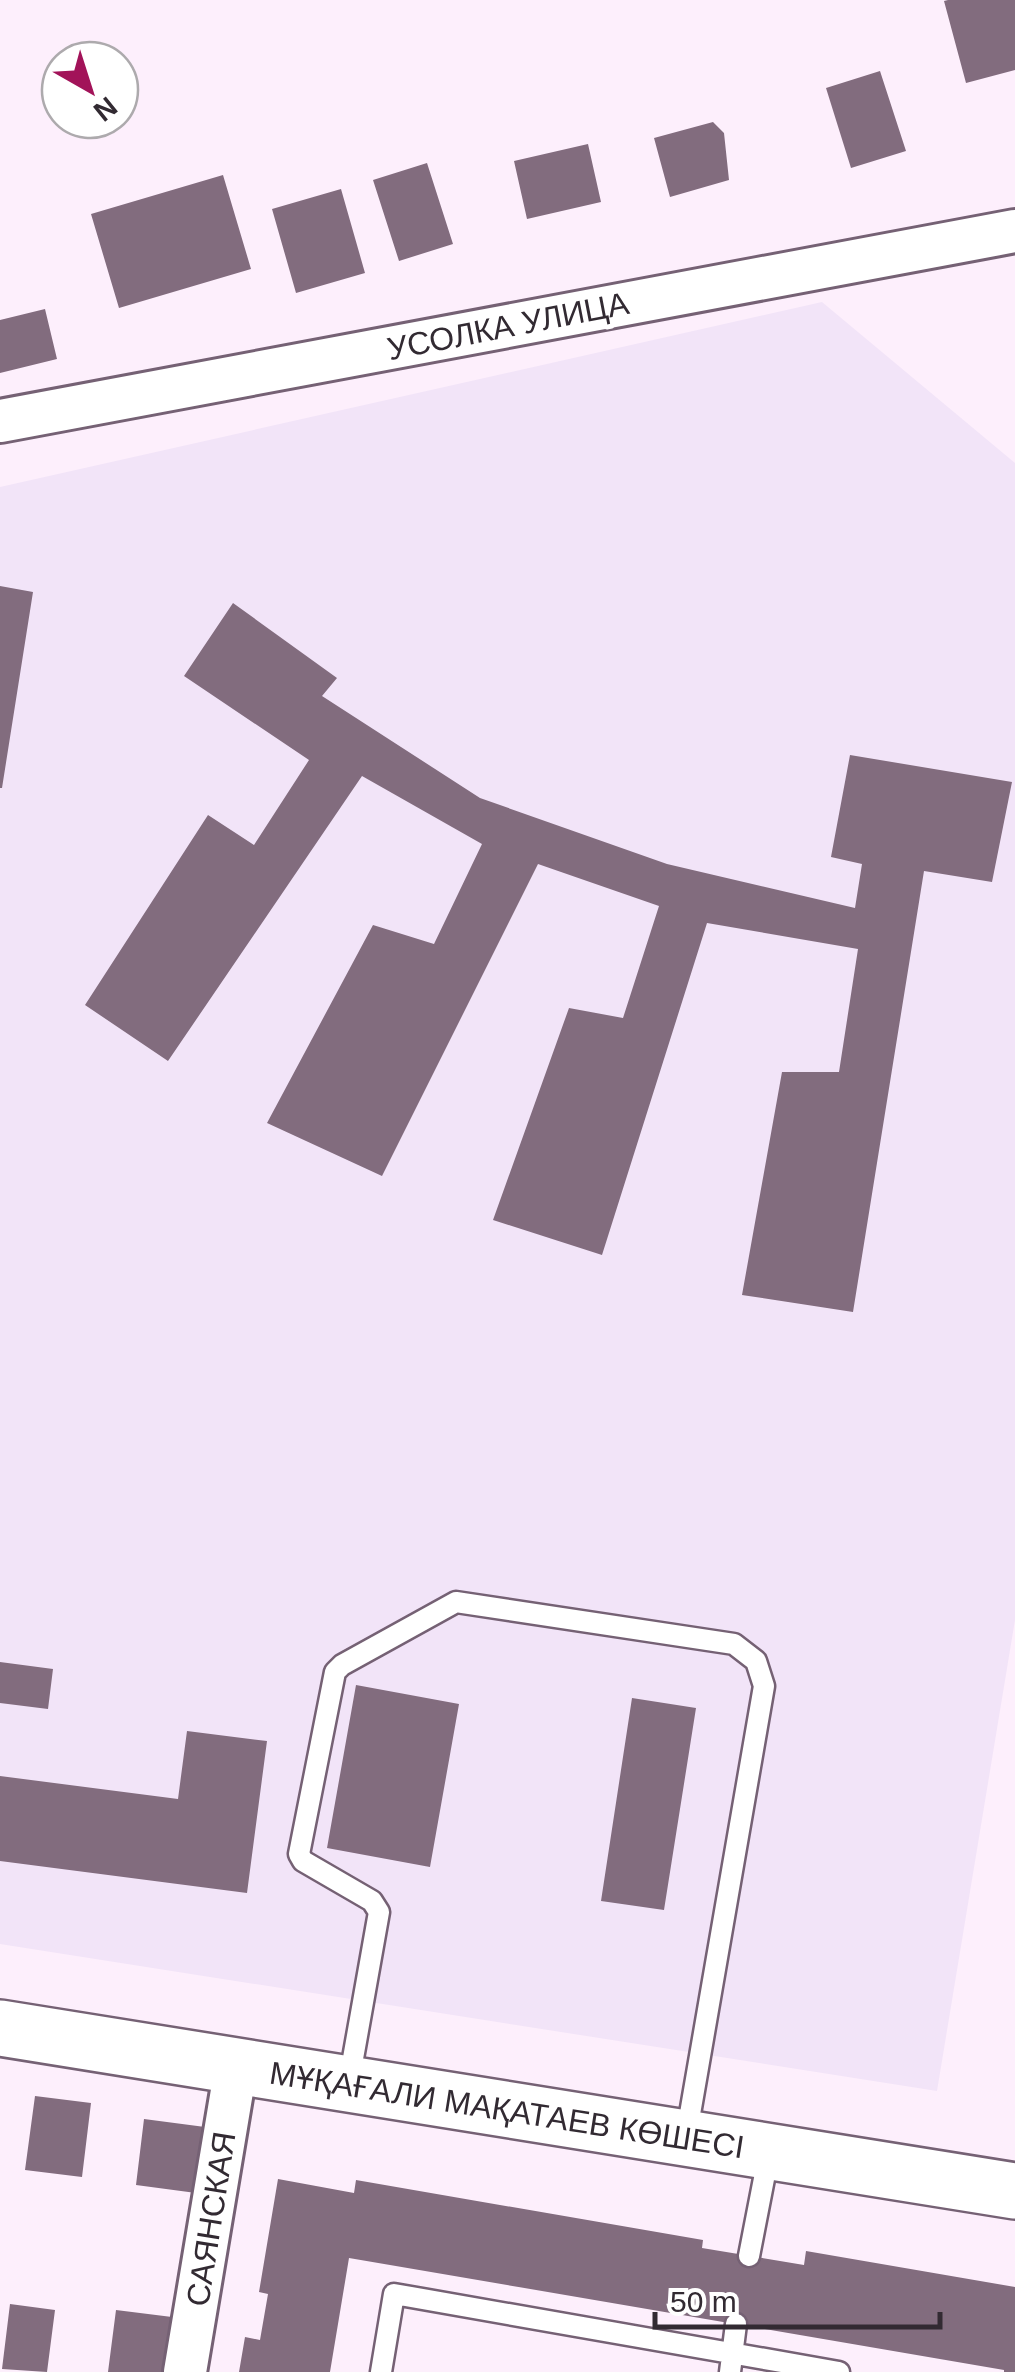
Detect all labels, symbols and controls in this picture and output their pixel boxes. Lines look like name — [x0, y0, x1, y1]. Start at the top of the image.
north arrow — [40, 40, 140, 140]
text: N — [88, 91, 123, 127]
street label: УСОЛКА УЛИЦА — [384, 285, 633, 367]
street label: МҰҚАҒАЛИ МАҚАТАЕВ КӨШЕСІ — [267, 2055, 747, 2165]
street label: САЯНСКАЯ — [179, 2129, 243, 2309]
scale bar — [655, 2267, 940, 2329]
text: 50 m — [670, 2285, 737, 2318]

